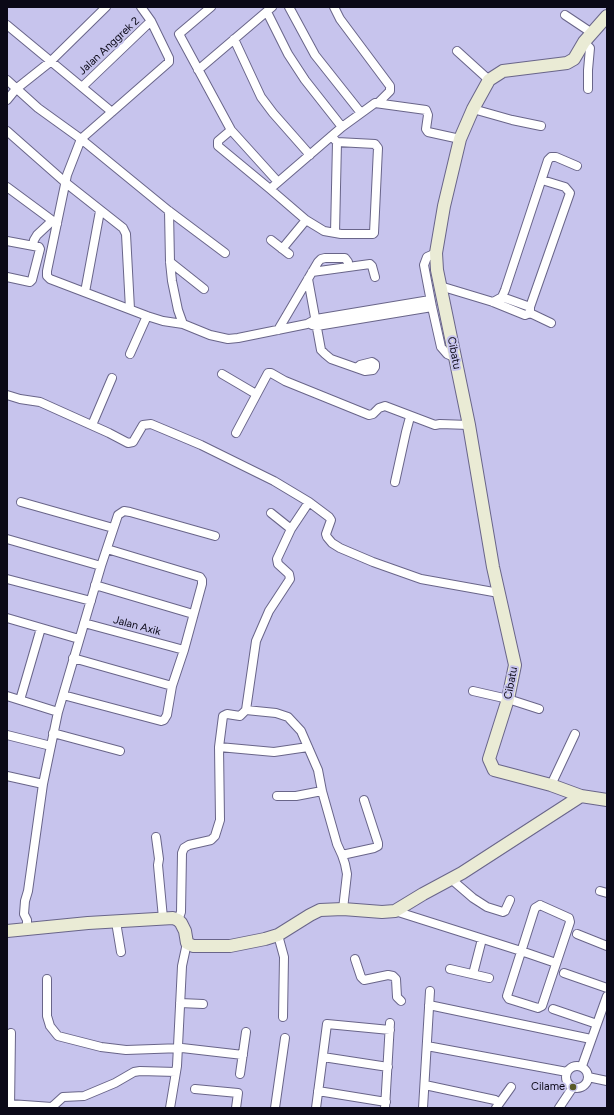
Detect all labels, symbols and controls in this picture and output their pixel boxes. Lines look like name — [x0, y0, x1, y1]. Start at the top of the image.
street label: Jalan Anggrek 2 — [76, 14, 142, 78]
street label: Cibatu — [444, 336, 464, 370]
street label: Jalan Axik — [112, 613, 162, 639]
street label: Cibatu — [501, 666, 521, 700]
place label: Cilame — [531, 1080, 565, 1094]
marker: Cilame — [568, 1082, 578, 1092]

